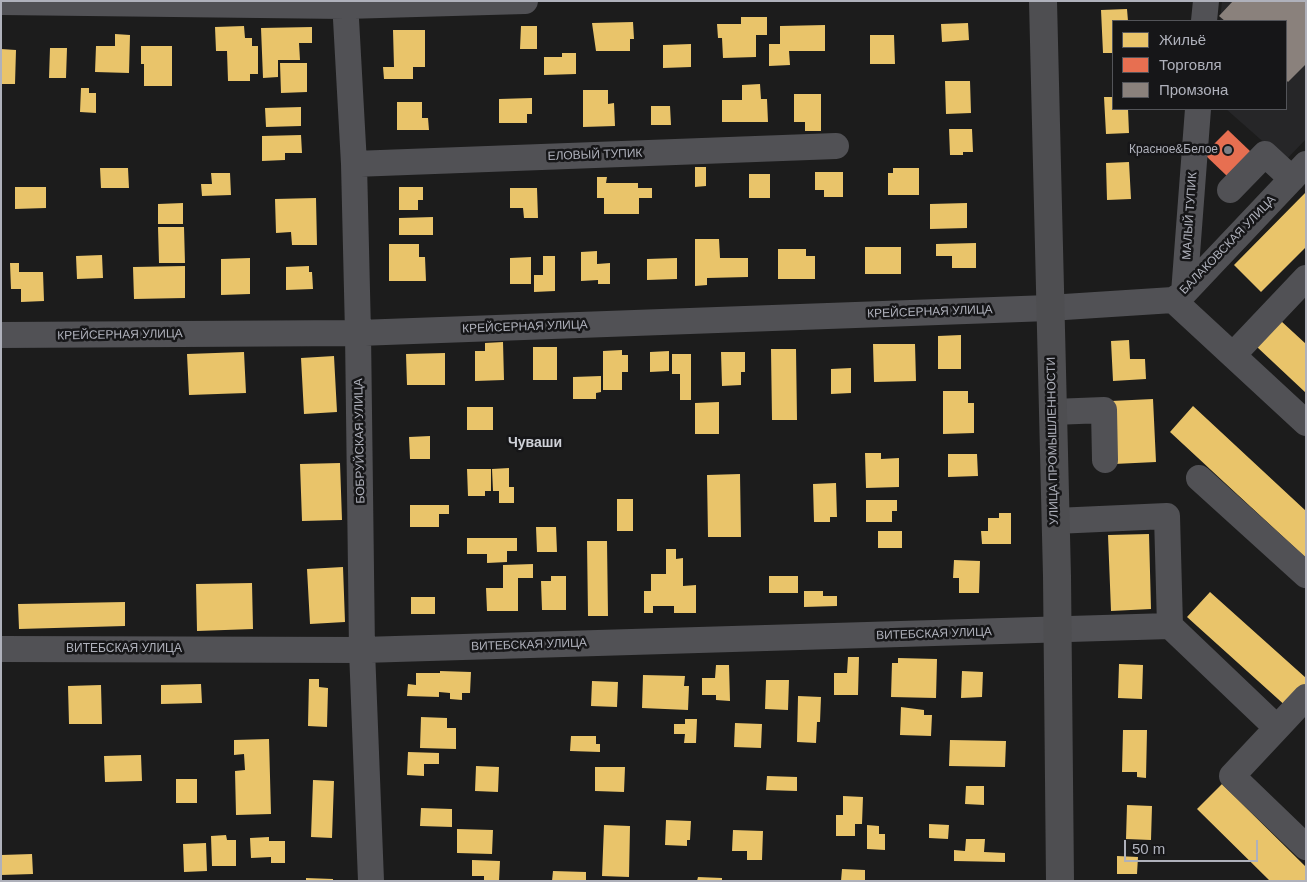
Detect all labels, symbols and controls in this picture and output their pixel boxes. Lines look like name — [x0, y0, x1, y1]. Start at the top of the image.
legend — [1112, 20, 1287, 110]
text: Жильё — [1159, 31, 1206, 48]
text: Торговля — [1159, 56, 1222, 73]
text: Промзона — [1159, 81, 1228, 98]
place label: Красное&Белое — [1129, 143, 1218, 157]
marker: Красное&Белое — [1222, 144, 1234, 156]
street label: ЕЛОВЫЙ ТУПИК — [547, 146, 643, 164]
street label: МАЛЫЙ ТУПИК — [1180, 172, 1200, 260]
street label: БАЛАКОВСКАЯ УЛИЦА — [1177, 193, 1279, 297]
street label: КРЕЙСЕРНАЯ УЛИЦА — [867, 303, 993, 321]
street label: КРЕЙСЕРНАЯ УЛИЦА — [462, 318, 588, 336]
street label: КРЕЙСЕРНАЯ УЛИЦА — [57, 327, 183, 343]
street label: УЛИЦА ПРОМЫШЛЕННОСТИ — [1044, 357, 1062, 525]
street label: БОБРУЙСКАЯ УЛИЦА — [352, 378, 368, 504]
district label: Чуваши — [508, 435, 562, 451]
street label: ВИТЕБСКАЯ УЛИЦА — [876, 625, 992, 643]
street label: ВИТЕБСКАЯ УЛИЦА — [471, 636, 587, 654]
street label: ВИТЕБСКАЯ УЛИЦА — [66, 642, 182, 656]
scale bar — [1127, 830, 1261, 862]
text: 50 m — [1132, 840, 1165, 857]

